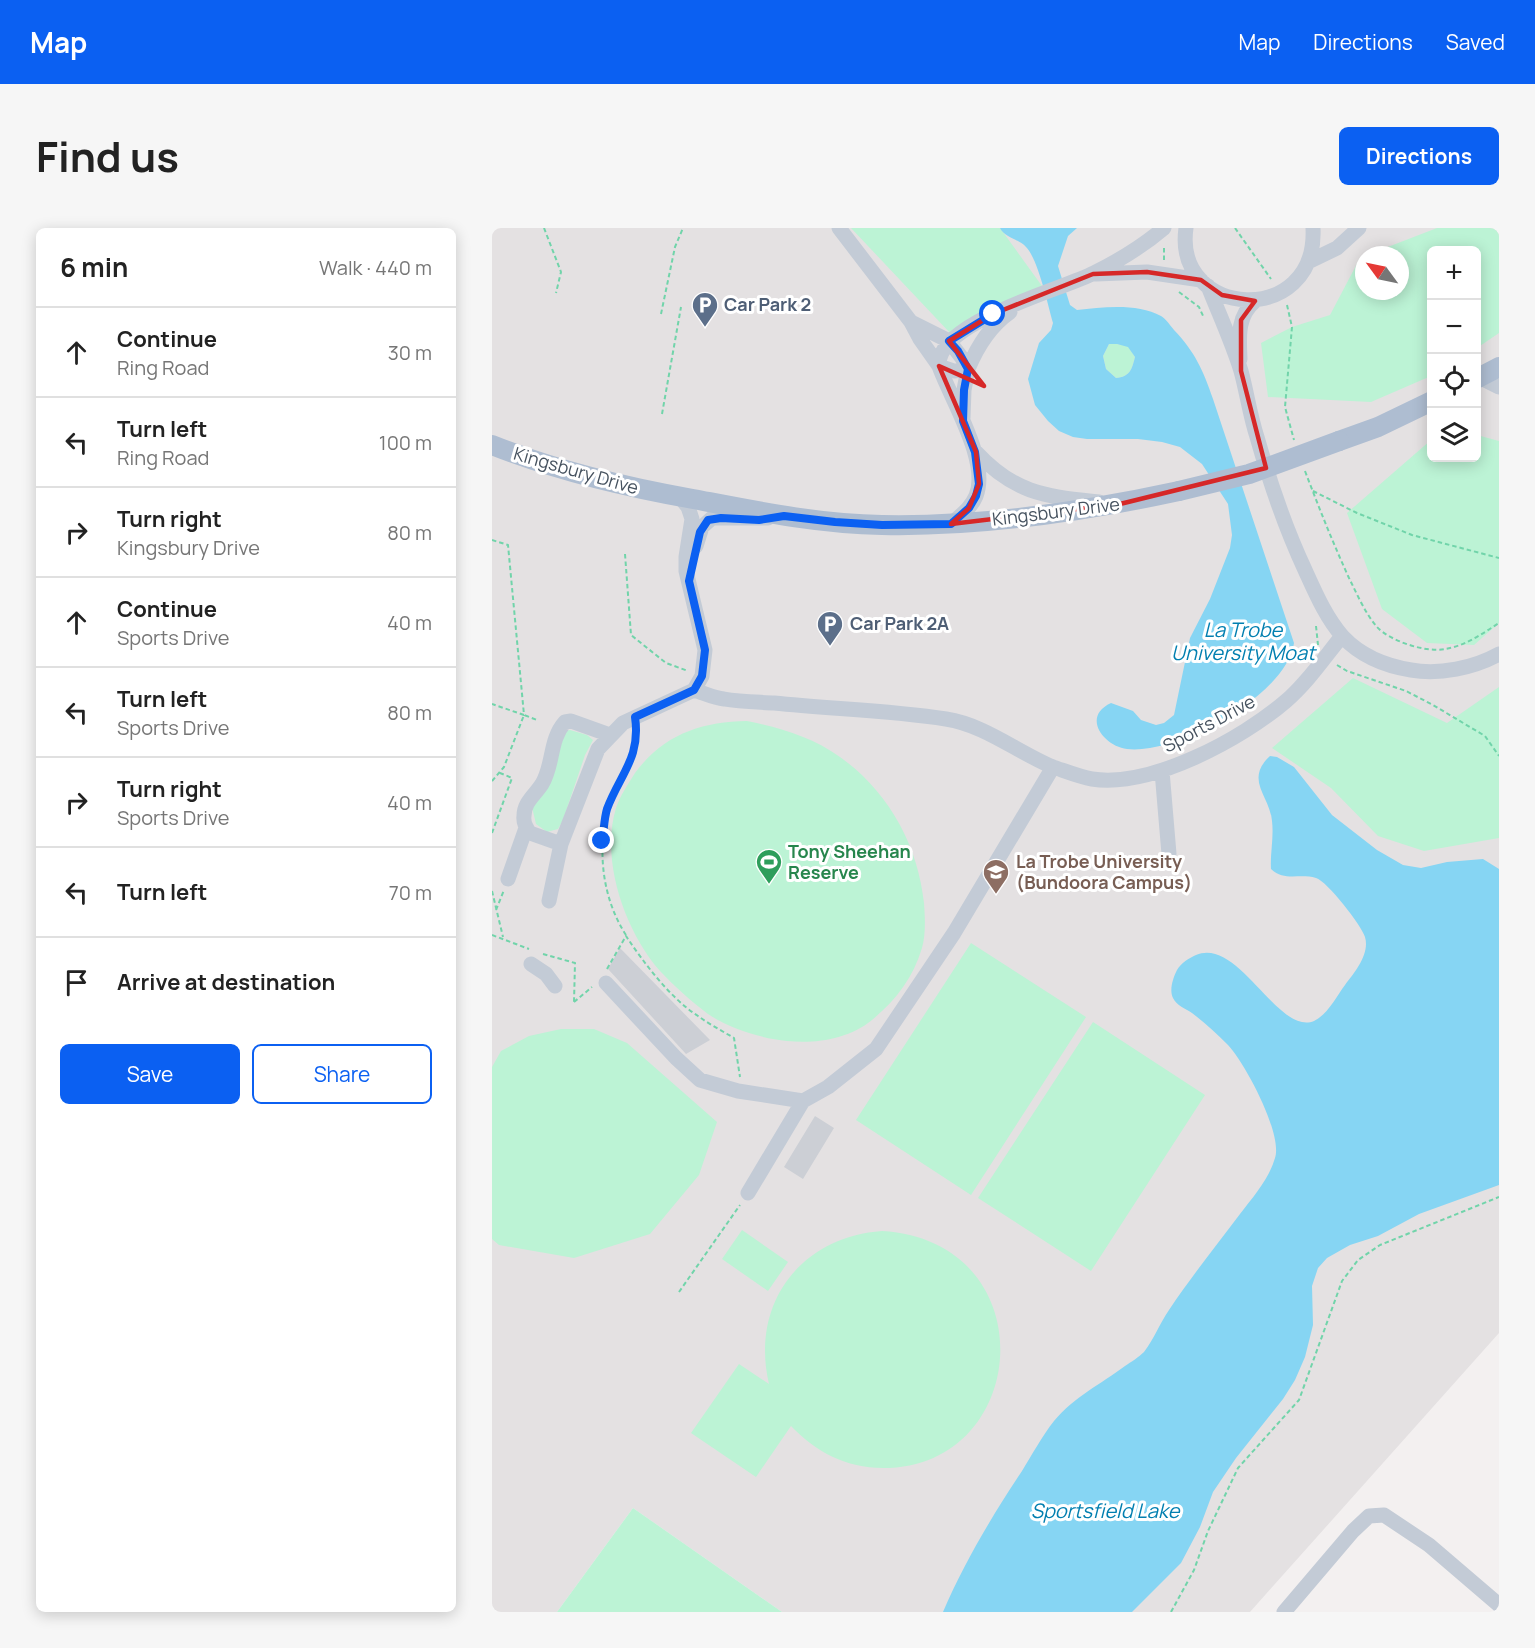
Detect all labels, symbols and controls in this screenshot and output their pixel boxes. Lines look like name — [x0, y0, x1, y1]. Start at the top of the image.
text: Map — [30, 23, 87, 61]
text: Map — [1239, 28, 1280, 56]
text: Directions — [1313, 28, 1413, 56]
text: Saved — [1446, 28, 1505, 56]
text: Find us — [36, 127, 179, 185]
button: Directions — [1339, 127, 1499, 185]
north arrow — [1355, 246, 1409, 300]
map controls — [1427, 246, 1481, 462]
button: + — [1427, 246, 1481, 300]
text: 6 min — [60, 249, 128, 285]
text: Walk · 440 m — [319, 254, 432, 281]
parking icon: Car Park 2 — [690, 290, 720, 328]
place label: Car Park 2 — [724, 292, 811, 316]
route start — [979, 300, 1005, 326]
button: − — [1427, 300, 1481, 354]
text: Continue — [117, 324, 217, 354]
icon: ahead — [60, 336, 93, 369]
text: 30 m — [388, 339, 432, 366]
text: Ring Road — [117, 354, 209, 381]
button: locate — [1427, 354, 1481, 408]
button: layers — [1427, 408, 1481, 462]
text: Turn left — [117, 414, 207, 444]
icon: left — [60, 426, 93, 459]
text: 100 m — [379, 429, 432, 456]
street label: Kingsbury Drive — [511, 441, 641, 499]
text: Ring Road — [117, 444, 209, 471]
street label: Kingsbury Drive — [991, 491, 1121, 531]
text: Turn right — [117, 504, 222, 534]
icon: right — [60, 516, 93, 549]
text: 80 m — [387, 519, 432, 546]
text: Kingsbury Drive — [117, 534, 260, 561]
text: Continue — [117, 594, 217, 624]
icon: ahead — [60, 606, 93, 639]
text: 40 m — [387, 609, 432, 636]
parking icon: Car Park 2A — [815, 609, 845, 647]
place label: Car Park 2A — [850, 611, 949, 635]
water label: La Trobe University Moat — [1171, 616, 1317, 666]
text: Sports Drive — [117, 624, 229, 651]
text: Turn left — [117, 684, 207, 714]
street label: Sports Drive — [1158, 689, 1259, 757]
icon: left — [60, 696, 93, 729]
text: 80 m — [387, 699, 432, 726]
text: Sports Drive — [117, 714, 229, 741]
text: Turn right — [117, 774, 222, 804]
icon: right — [60, 786, 93, 819]
text: 40 m — [387, 789, 432, 816]
text: Sports Drive — [117, 804, 229, 831]
route end — [588, 827, 614, 853]
place label: Tony Sheehan Reserve — [788, 839, 911, 884]
sports icon: Tony Sheehan Reserve — [754, 847, 784, 885]
place label: La Trobe University (Bundoora Campus) — [1016, 849, 1192, 894]
school or university icon: La Trobe University (Bundoora Campus) — [981, 857, 1011, 895]
icon: left — [60, 876, 93, 909]
text: Turn left — [117, 877, 207, 907]
text: 70 m — [389, 879, 432, 906]
icon: arrive — [60, 966, 93, 999]
text: Arrive at destination — [117, 967, 335, 997]
button: Save — [60, 1044, 240, 1104]
button: Share — [252, 1044, 432, 1104]
water label: Sportsfield Lake — [1031, 1497, 1181, 1524]

